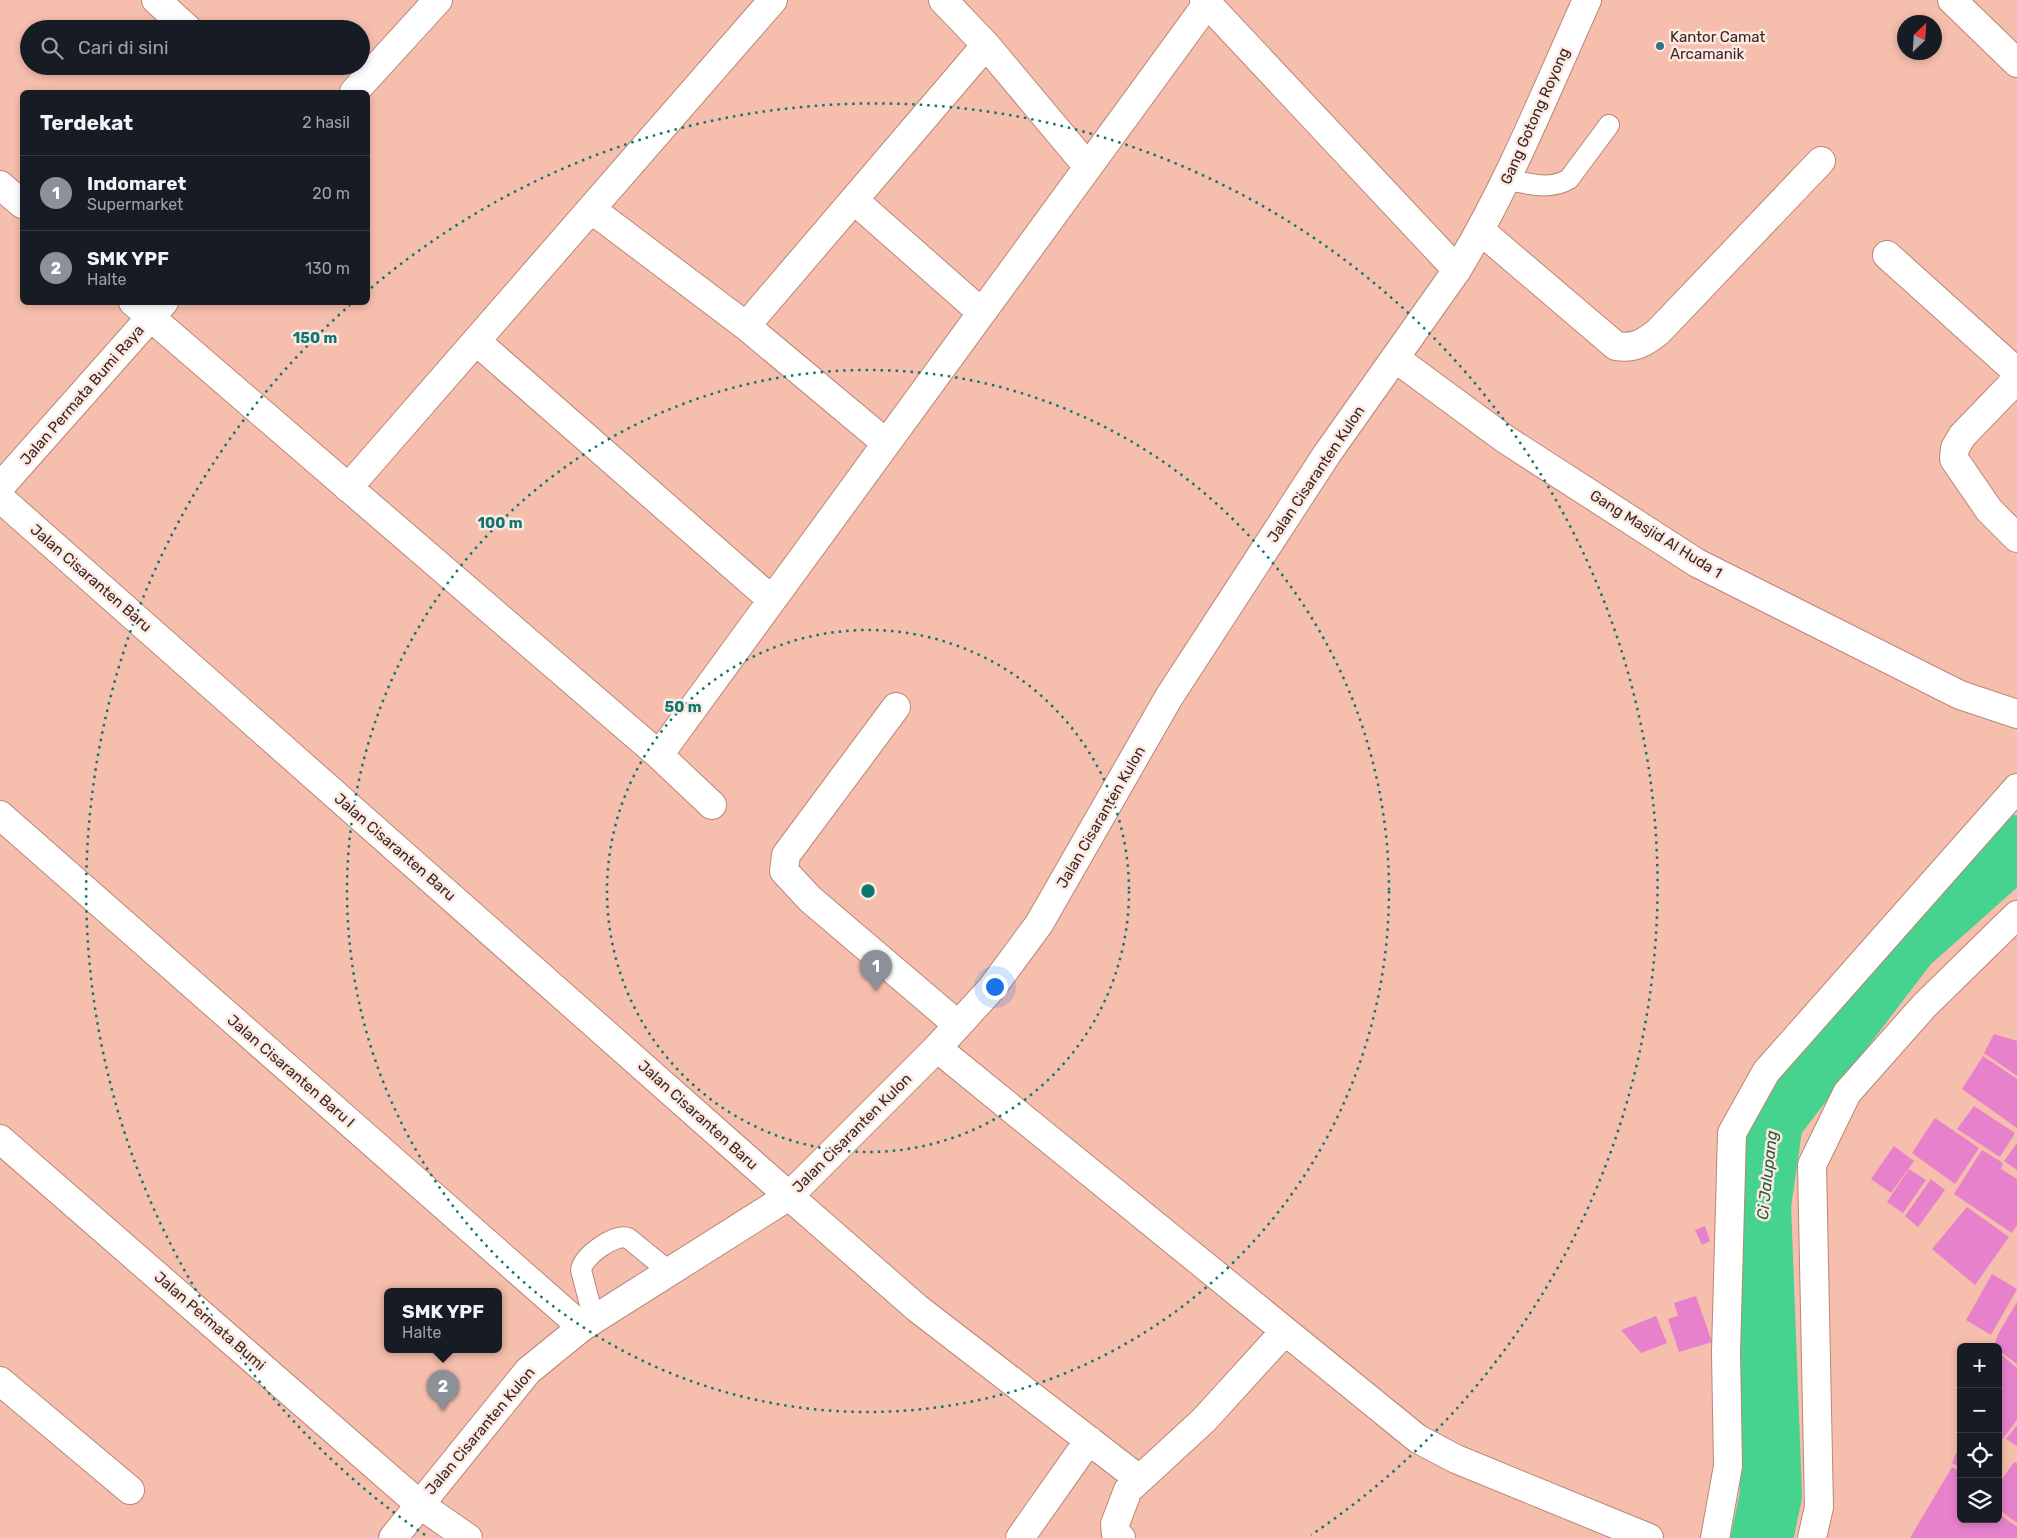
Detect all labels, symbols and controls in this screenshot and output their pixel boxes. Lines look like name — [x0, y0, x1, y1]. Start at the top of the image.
north arrow — [1897, 15, 1942, 60]
search box — [20, 20, 370, 75]
place label: Kantor Camat Arcamanik — [1670, 28, 1765, 63]
icon: search — [38, 34, 66, 62]
text: Cari di sini — [78, 36, 169, 59]
marker: Kantor Camat Arcamanik — [1654, 40, 1666, 52]
street label: Gang Gotong Royong — [1497, 45, 1573, 187]
text: Terdekat — [40, 110, 133, 135]
text: 2 hasil — [302, 113, 350, 132]
text: Indomaret — [87, 172, 186, 195]
text: 1 — [52, 184, 60, 203]
text: 20 m — [312, 184, 350, 203]
text: Supermarket — [87, 195, 183, 214]
text: SMK YPF — [87, 247, 169, 270]
text: 2 — [51, 259, 61, 278]
text: 130 m — [305, 259, 350, 278]
text: Halte — [87, 270, 126, 289]
street label: Jalan Permata Bumi Raya — [16, 321, 148, 469]
text: 150 m — [293, 329, 337, 347]
street label: Jalan Cisaranten Kulon — [1264, 402, 1368, 546]
street label: Gang Masjid Al Huda 1 — [1587, 486, 1725, 582]
text: 100 m — [478, 514, 522, 532]
street label: Jalan Cisaranten Baru — [27, 520, 155, 636]
text: 50 m — [665, 698, 701, 716]
street label: Jalan Cisaranten Kulon — [1053, 743, 1149, 891]
street label: Jalan Cisaranten Baru — [331, 789, 459, 905]
centre of rings — [859, 882, 877, 900]
pin: 1 — [860, 950, 892, 991]
your location — [982, 974, 1008, 1000]
street label: Jalan Cisaranten Baru I — [224, 1011, 358, 1131]
street label: Jalan Cisaranten Baru — [634, 1056, 762, 1174]
street label: Jalan Cisaranten Kulon — [789, 1070, 915, 1196]
water label: Ci Jalupang — [1753, 1129, 1781, 1221]
street label: Jalan Permata Bumi — [151, 1268, 269, 1374]
popup — [384, 1288, 502, 1353]
text: SMK YPF — [402, 1300, 484, 1323]
text: Halte — [402, 1323, 441, 1342]
map controls — [1957, 1343, 2002, 1523]
button: + — [1957, 1343, 2002, 1388]
street label: Jalan Cisaranten Kulon — [421, 1364, 539, 1498]
pin: 2 — [427, 1370, 459, 1411]
button: − — [1957, 1388, 2002, 1433]
button: locate — [1957, 1433, 2002, 1478]
button: layers — [1957, 1478, 2002, 1523]

